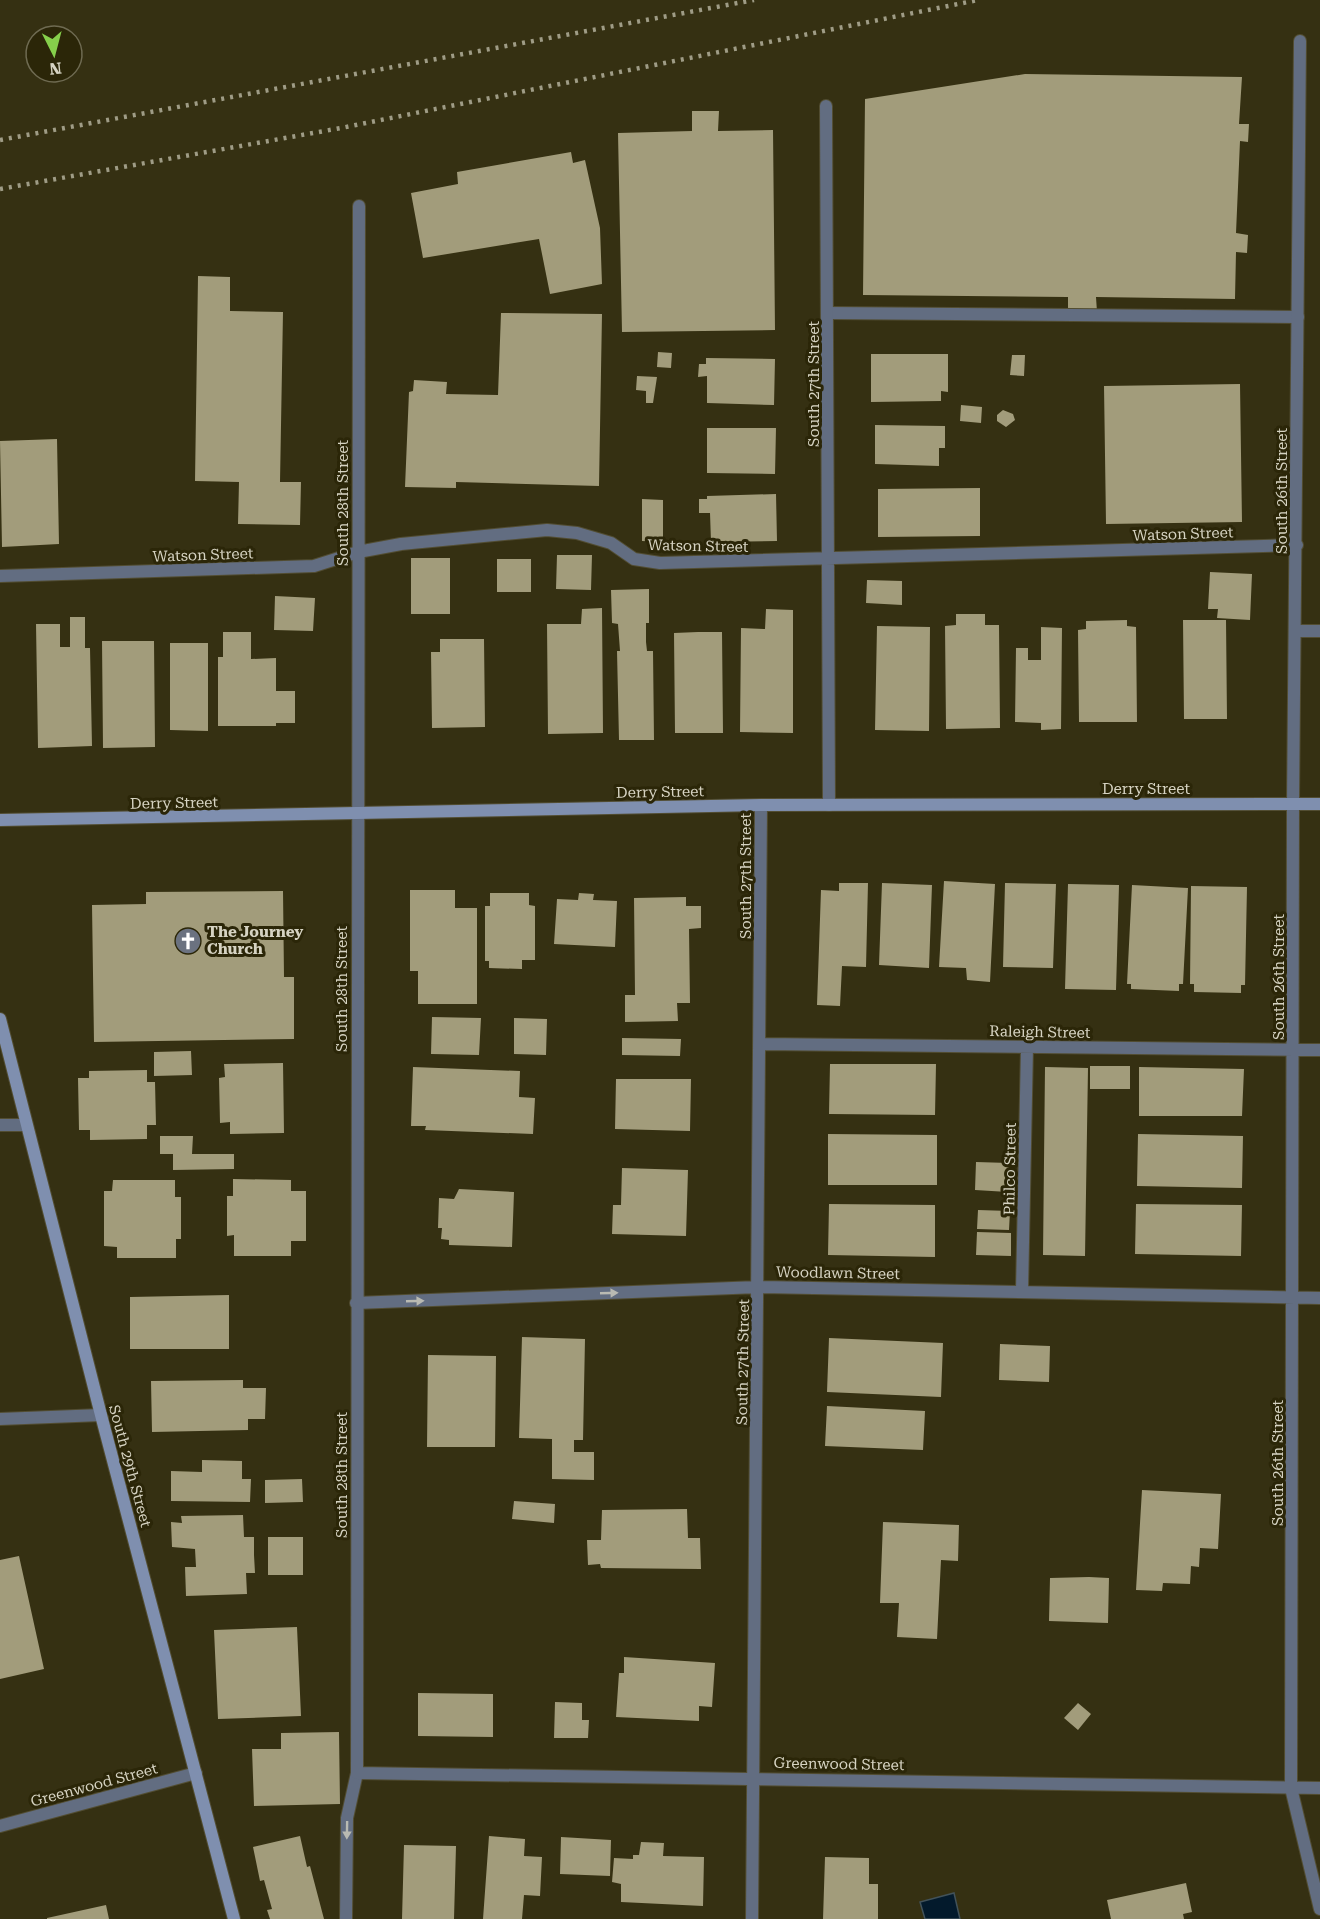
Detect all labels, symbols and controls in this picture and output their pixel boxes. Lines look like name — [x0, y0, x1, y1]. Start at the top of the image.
north arrow — [24, 24, 84, 84]
text: N — [48, 58, 63, 79]
street label: South 27th Street — [805, 321, 823, 447]
street label: South 26th Street — [1273, 428, 1291, 554]
street label: South 28th Street — [334, 440, 352, 566]
street label: Watson Street — [1132, 523, 1234, 545]
street label: Watson Street — [647, 536, 749, 556]
street label: Watson Street — [152, 544, 254, 566]
street label: Derry Street — [1102, 780, 1191, 798]
street label: Derry Street — [616, 782, 705, 802]
street label: Derry Street — [130, 793, 219, 813]
street label: South 27th Street — [737, 813, 755, 939]
street label: South 26th Street — [1270, 914, 1288, 1040]
place label: The Journey Church — [207, 923, 303, 958]
church icon: The Journey Church — [173, 926, 203, 956]
street label: South 28th Street — [333, 926, 351, 1052]
street label: Raleigh Street — [989, 1022, 1091, 1042]
street label: Philco Street — [1000, 1122, 1020, 1216]
street label: Woodlawn Street — [776, 1263, 901, 1283]
one-way arrow — [600, 1288, 619, 1297]
one-way arrow — [405, 1296, 424, 1305]
street label: South 27th Street — [733, 1298, 753, 1425]
street label: South 26th Street — [1269, 1400, 1287, 1526]
street label: South 29th Street — [105, 1403, 155, 1530]
street label: South 28th Street — [333, 1412, 351, 1538]
street label: Greenwood Street — [773, 1754, 905, 1774]
street label: Greenwood Street — [29, 1759, 160, 1811]
one-way arrow — [342, 1821, 352, 1840]

